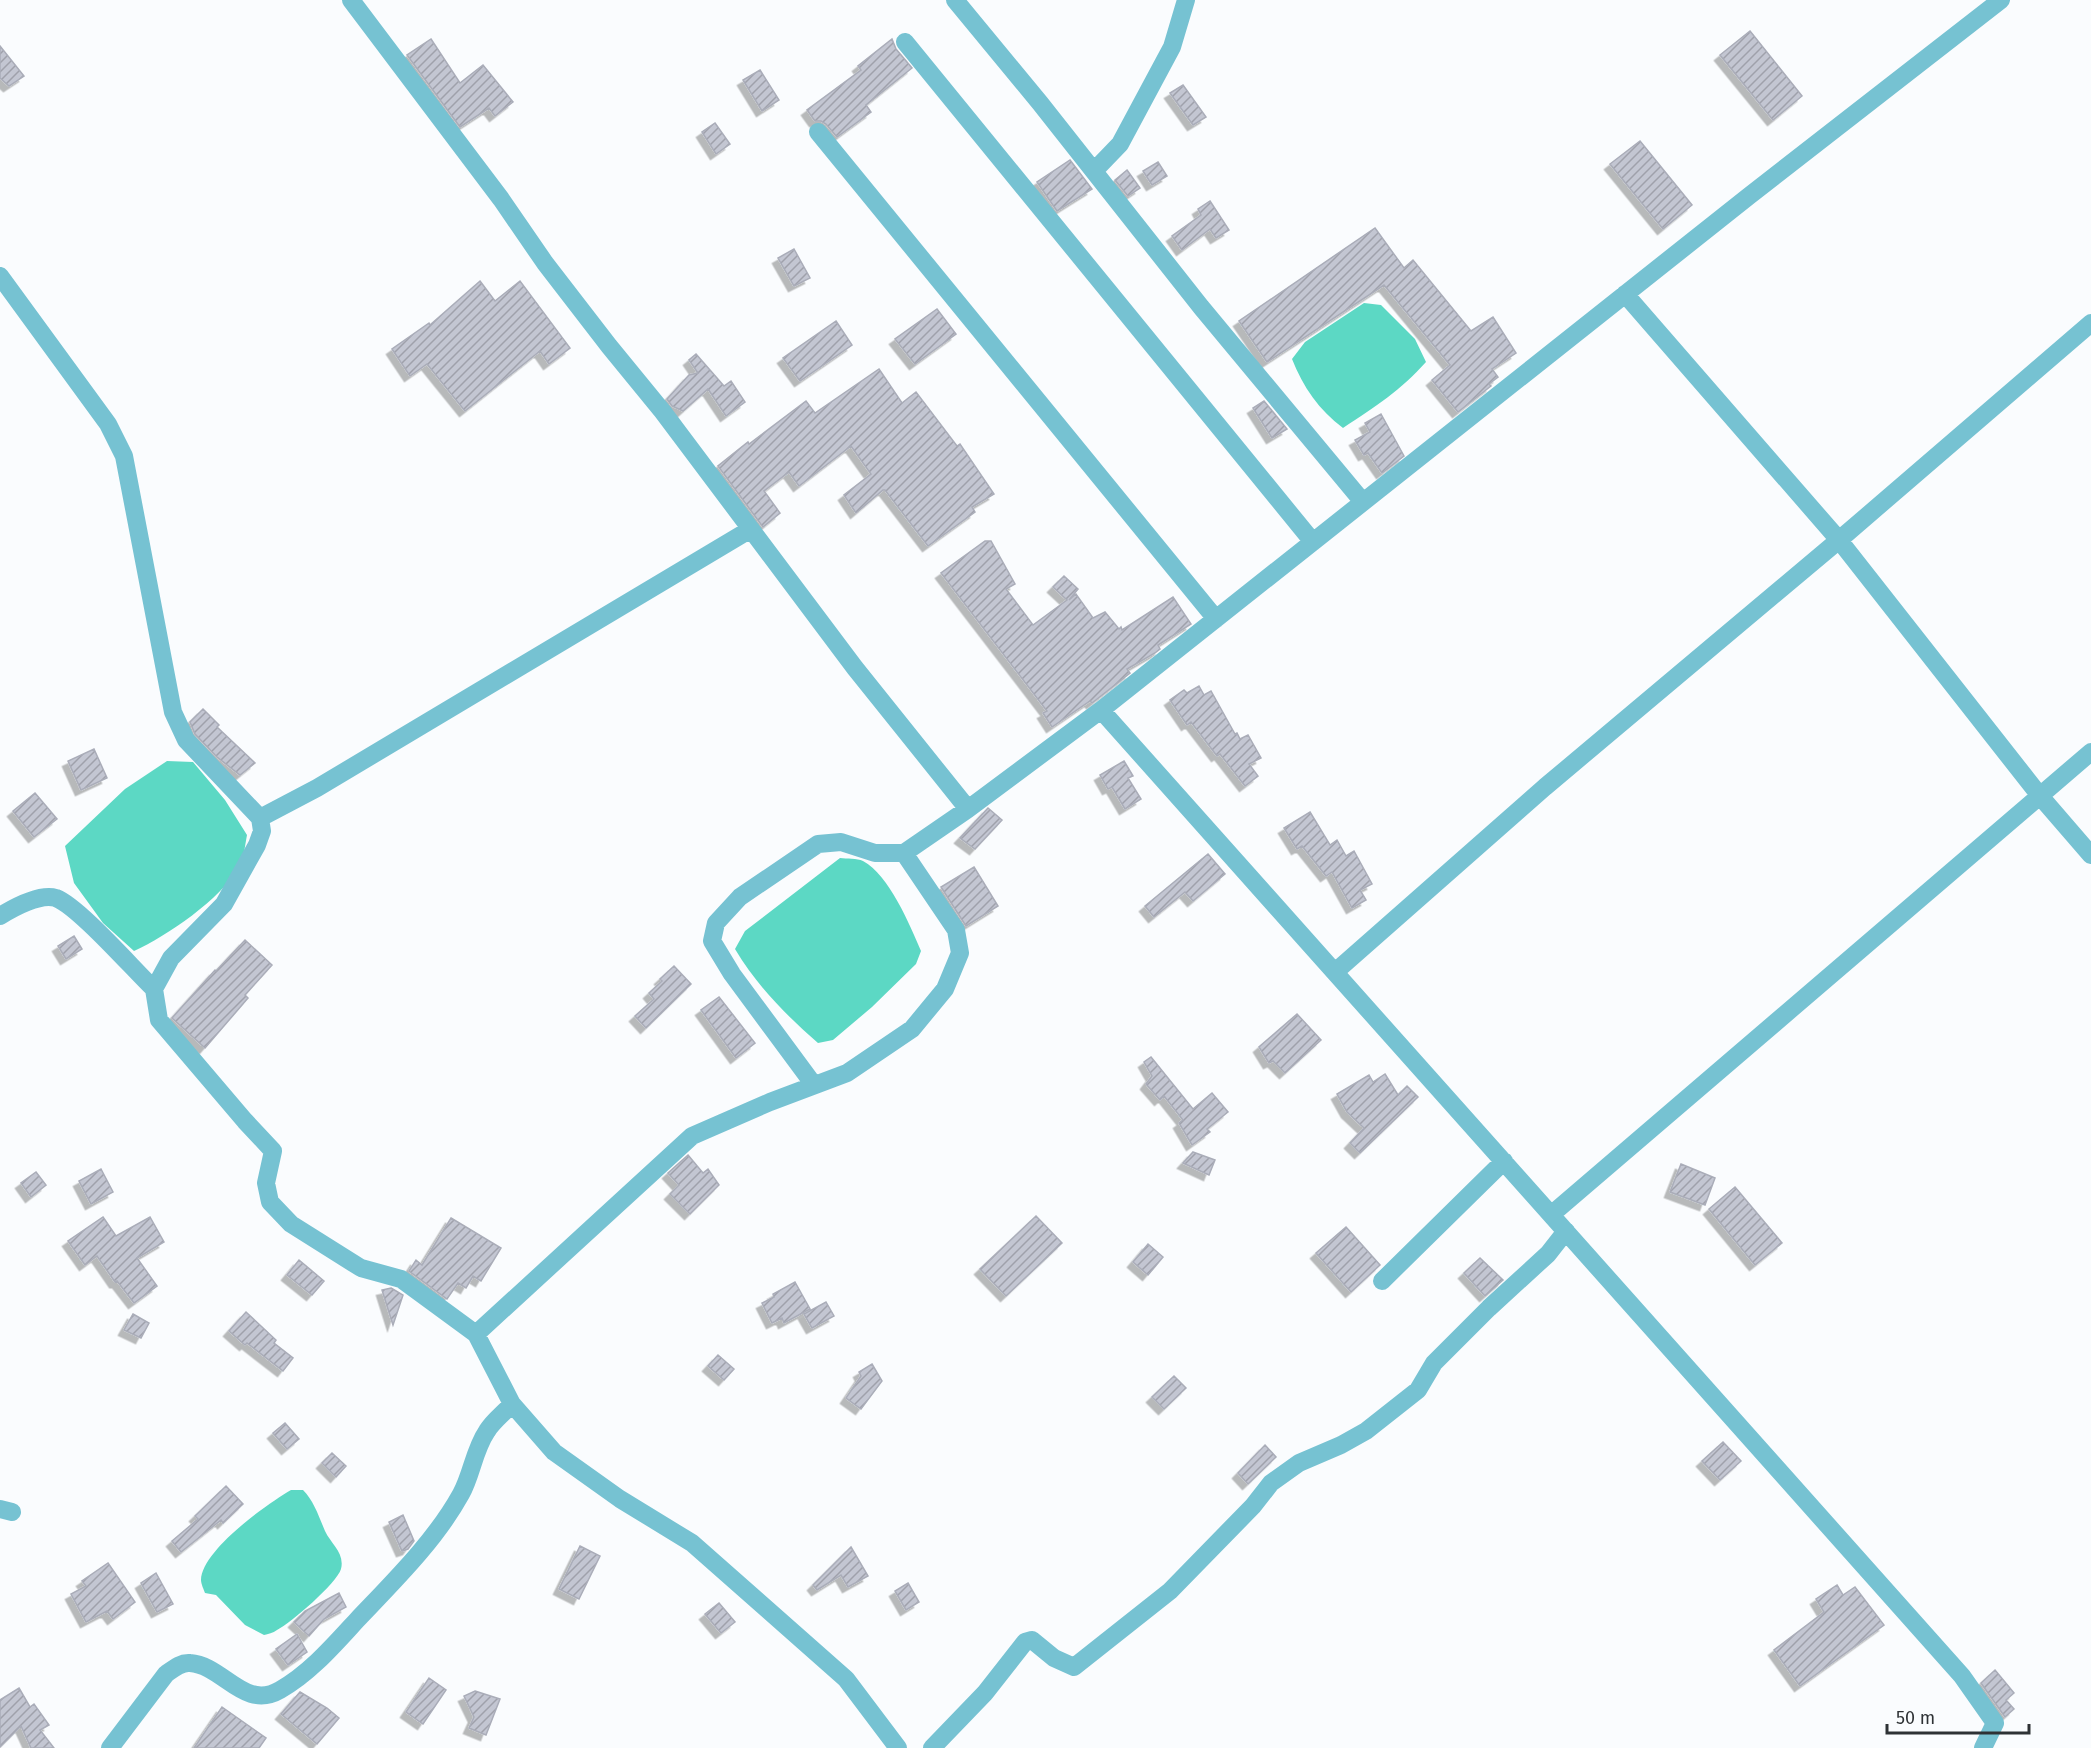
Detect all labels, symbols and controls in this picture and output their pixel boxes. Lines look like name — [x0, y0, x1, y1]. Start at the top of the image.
scale bar — [1887, 1697, 2030, 1735]
text: 50 m — [1896, 1707, 1935, 1729]

